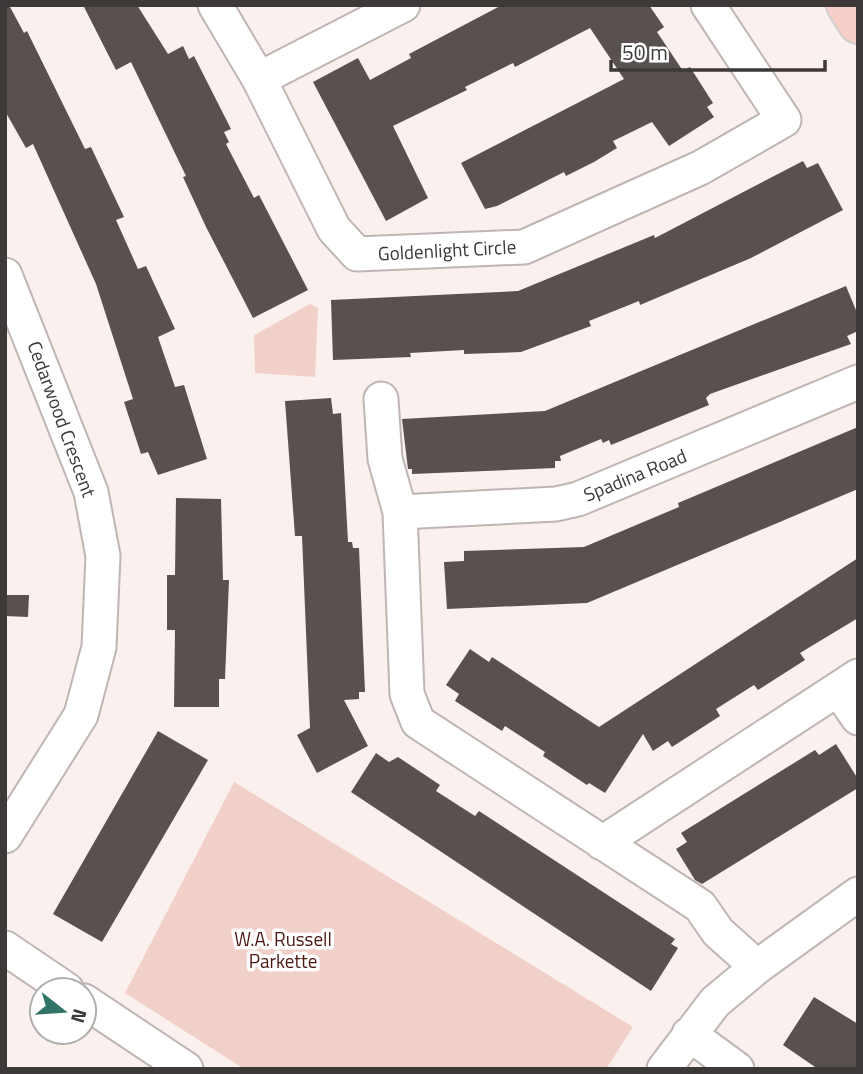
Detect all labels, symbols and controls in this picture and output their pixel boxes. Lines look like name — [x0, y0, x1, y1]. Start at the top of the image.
scale bar — [611, 28, 824, 72]
text: 50 m — [622, 36, 668, 68]
street label: Goldenlight Circle — [377, 231, 517, 268]
street label: Cedarwood Crescent — [21, 337, 104, 501]
street label: Spadina Road — [579, 441, 691, 508]
park label: W.A. Russell Parkette — [234, 924, 332, 975]
north arrow — [28, 976, 98, 1046]
text: N — [64, 1006, 96, 1027]

